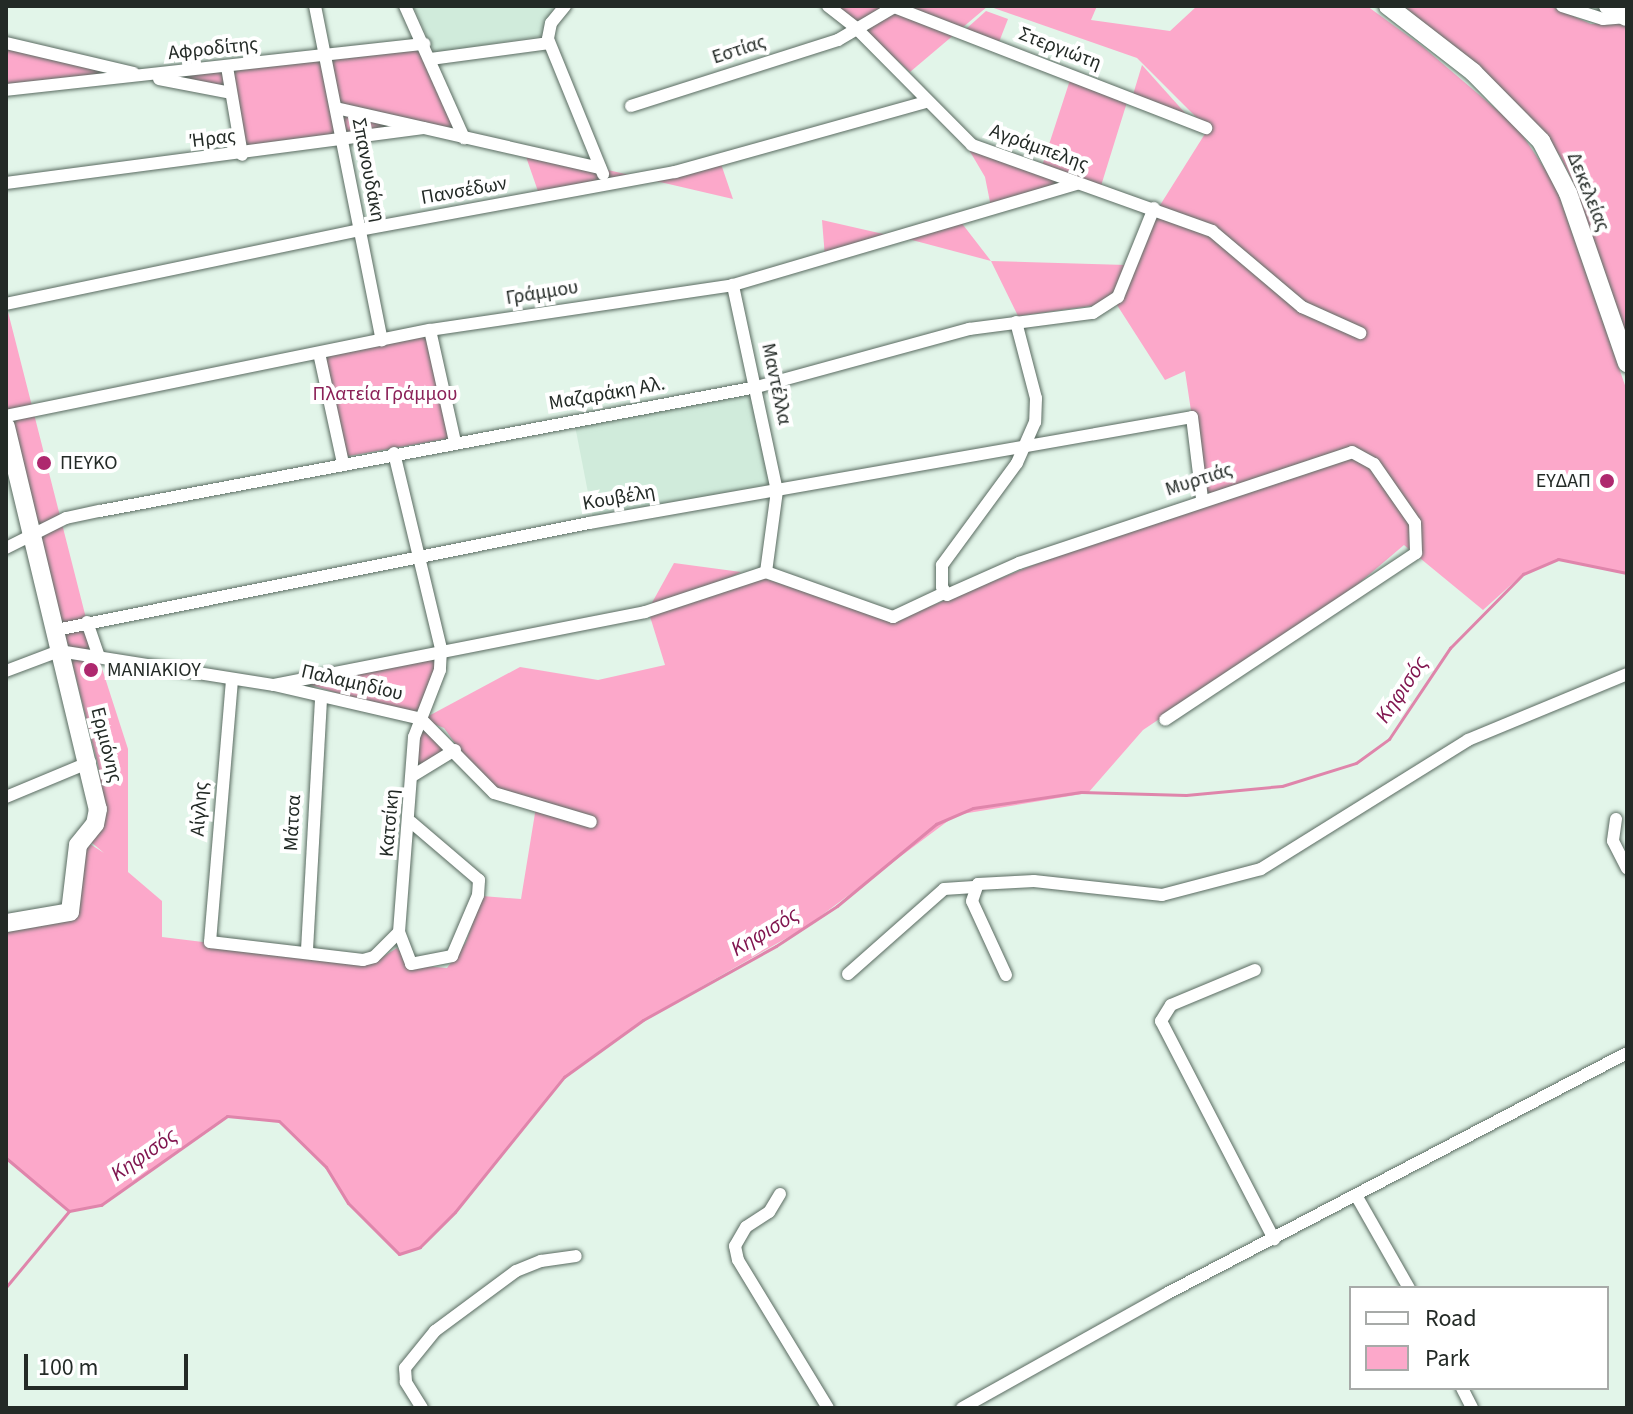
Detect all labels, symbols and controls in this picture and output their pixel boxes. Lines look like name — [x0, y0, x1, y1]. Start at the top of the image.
street label: Στεργιώτη — [1015, 22, 1105, 76]
street label: Εστίας — [709, 30, 769, 70]
street label: Αφροδίτης — [167, 32, 259, 66]
street label: Σπανουδάκη — [346, 116, 390, 224]
street label: Αγράμπελης — [986, 119, 1092, 177]
street label: Ήρας — [189, 124, 237, 154]
street label: Δεκελείας — [1561, 149, 1615, 235]
street label: Πανσέδων — [419, 172, 509, 210]
street label: Γράμμου — [504, 275, 580, 311]
street label: Μαντέλλα — [756, 341, 796, 427]
street label: Μαζαράκη Αλ. — [547, 372, 667, 416]
park label: Πλατεία Γράμμου — [313, 382, 457, 406]
place label: ΠΕΥΚΟ — [60, 451, 117, 475]
marker: ΠΕΥΚΟ — [35, 454, 53, 472]
street label: Μυρτιάς — [1162, 458, 1236, 502]
place label: ΕΥΔΑΠ — [1536, 469, 1591, 493]
marker: ΕΥΔΑΠ — [1598, 472, 1616, 490]
street label: Κουβέλη — [581, 480, 657, 516]
water label: Κηφισός — [1370, 652, 1434, 728]
place label: ΜΑΝΙΑΚΙΟΥ — [107, 658, 201, 682]
street label: Παλαμηδίου — [299, 660, 405, 706]
marker: ΜΑΝΙΑΚΙΟΥ — [82, 661, 100, 679]
street label: Ερμιόνης — [85, 705, 127, 785]
street label: Αίγλης — [186, 781, 214, 837]
street label: Κατσίκη — [375, 788, 405, 858]
street label: Μάτσα — [280, 794, 306, 852]
water label: Κηφισός — [726, 901, 804, 963]
water label: Κηφισός — [106, 1123, 182, 1187]
legend — [1349, 1286, 1609, 1390]
text: Road — [1425, 1301, 1477, 1336]
scale bar — [28, 1338, 192, 1388]
text: Park — [1425, 1341, 1470, 1376]
text: 100 m — [38, 1350, 98, 1385]

